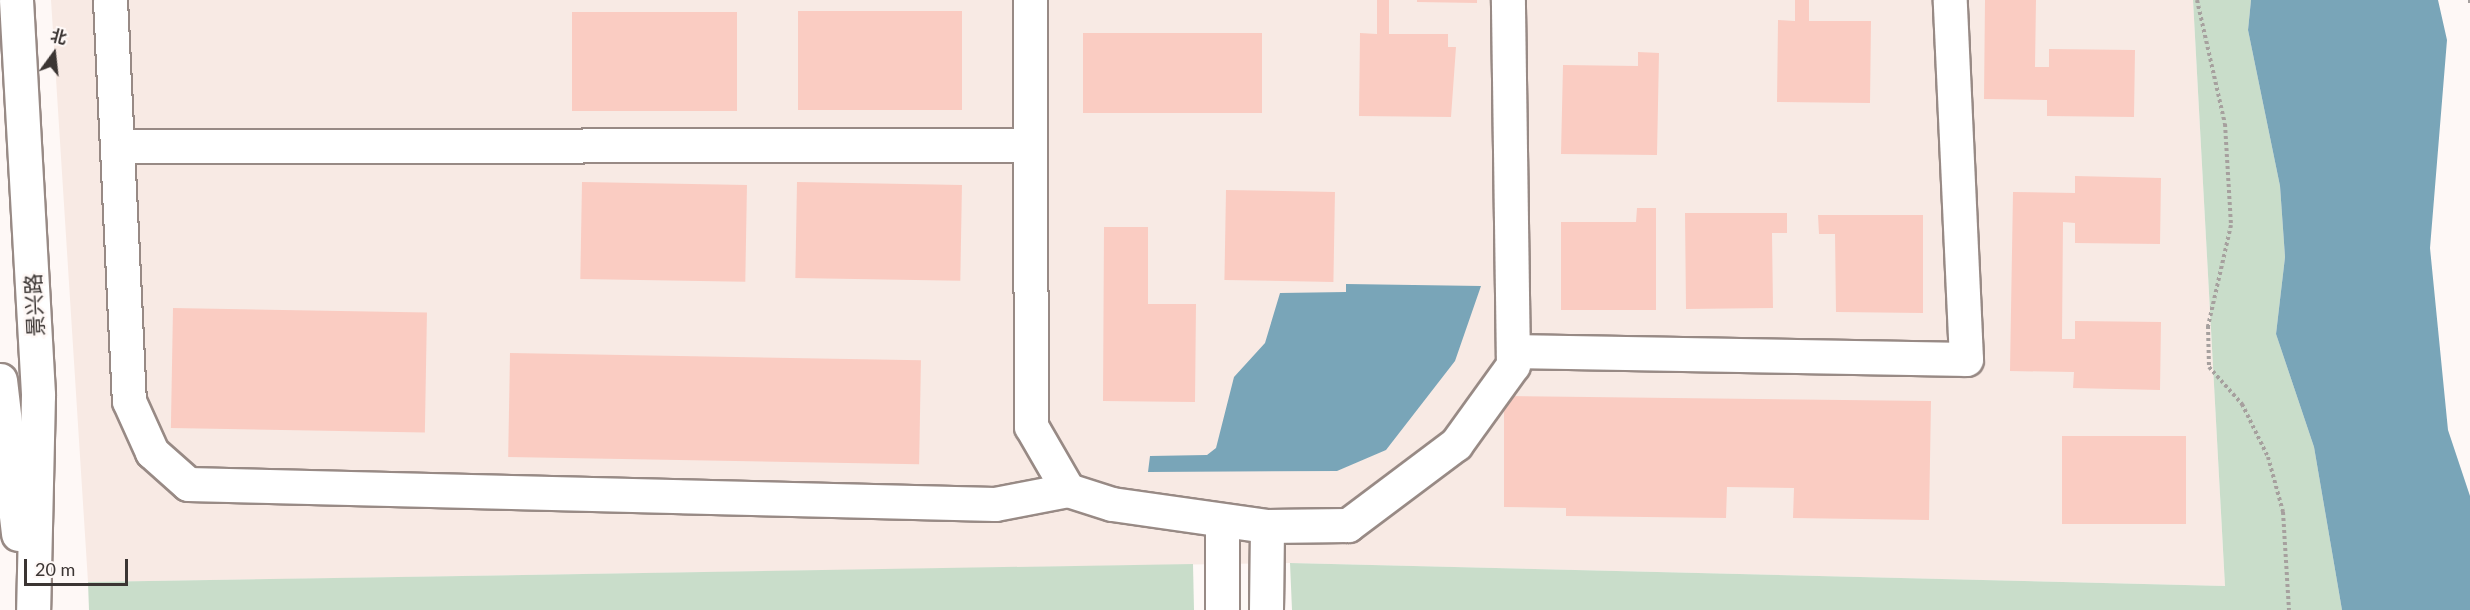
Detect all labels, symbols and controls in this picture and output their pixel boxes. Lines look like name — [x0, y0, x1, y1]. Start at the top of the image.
north arrow — [24, 24, 84, 84]
text: 北 — [49, 25, 69, 47]
street label: 景兴路 — [20, 273, 48, 337]
scale bar — [27, 547, 130, 585]
text: 20 m — [35, 558, 75, 580]

